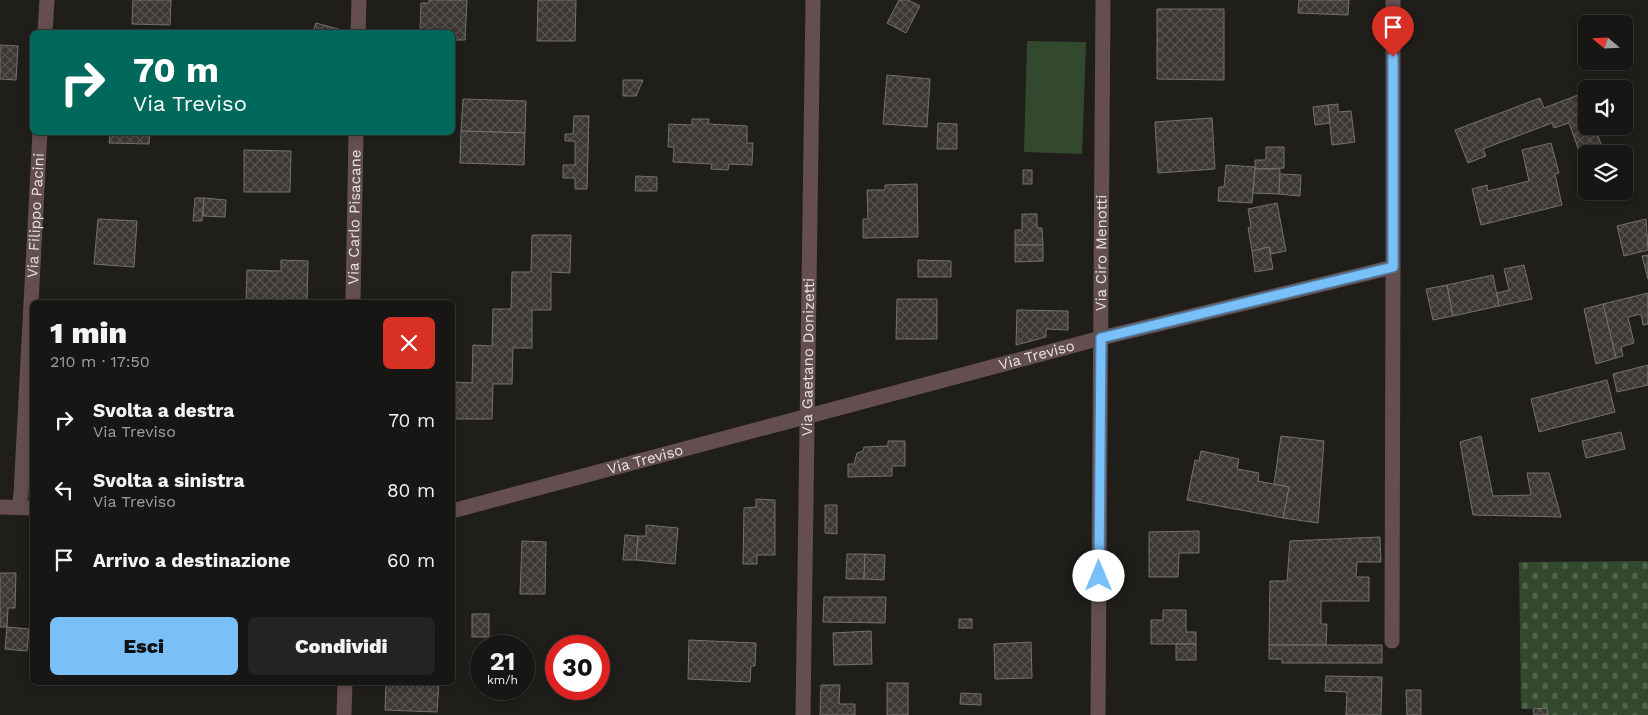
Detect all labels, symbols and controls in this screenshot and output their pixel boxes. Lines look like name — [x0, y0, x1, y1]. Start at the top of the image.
pin — [1372, 6, 1414, 57]
icon: arrive — [1379, 13, 1407, 41]
north arrow — [1578, 15, 1632, 70]
map controls — [1578, 15, 1633, 200]
text: 70 m — [133, 49, 219, 91]
icon: right — [50, 50, 115, 115]
button: sound — [1578, 80, 1633, 135]
text: Via Treviso — [133, 91, 247, 116]
button: layers — [1578, 145, 1633, 200]
street label: Via Carlo Pisacane — [344, 149, 365, 285]
street label: Via Filippo Pacini — [23, 153, 48, 278]
street label: Via Ciro Menotti — [1092, 195, 1111, 311]
street label: Via Gaetano Donizetti — [798, 278, 818, 436]
text: 1 min — [50, 315, 127, 350]
button: close — [383, 317, 435, 369]
street label: Via Treviso — [997, 336, 1076, 374]
text: 210 m · 17:50 — [50, 352, 150, 371]
text: Svolta a destra — [93, 399, 234, 422]
icon: right — [50, 406, 78, 434]
text: 70 m — [388, 409, 435, 432]
text: Via Treviso — [93, 422, 176, 441]
street label: Via Treviso — [605, 441, 685, 478]
text: Svolta a sinistra — [93, 469, 244, 492]
icon: left — [50, 476, 78, 504]
text: 80 m — [387, 479, 435, 502]
text: Via Treviso — [93, 492, 176, 511]
icon: arrive — [50, 546, 78, 574]
text: Arrivo a destinazione — [93, 549, 290, 572]
text: 60 m — [387, 549, 435, 572]
position arrow — [1072, 549, 1124, 601]
button: Esci — [50, 617, 238, 675]
button: Condividi — [248, 617, 435, 675]
speed limit sign: 30 — [545, 635, 610, 700]
text: 21 — [490, 647, 515, 676]
text: km/h — [487, 673, 518, 687]

